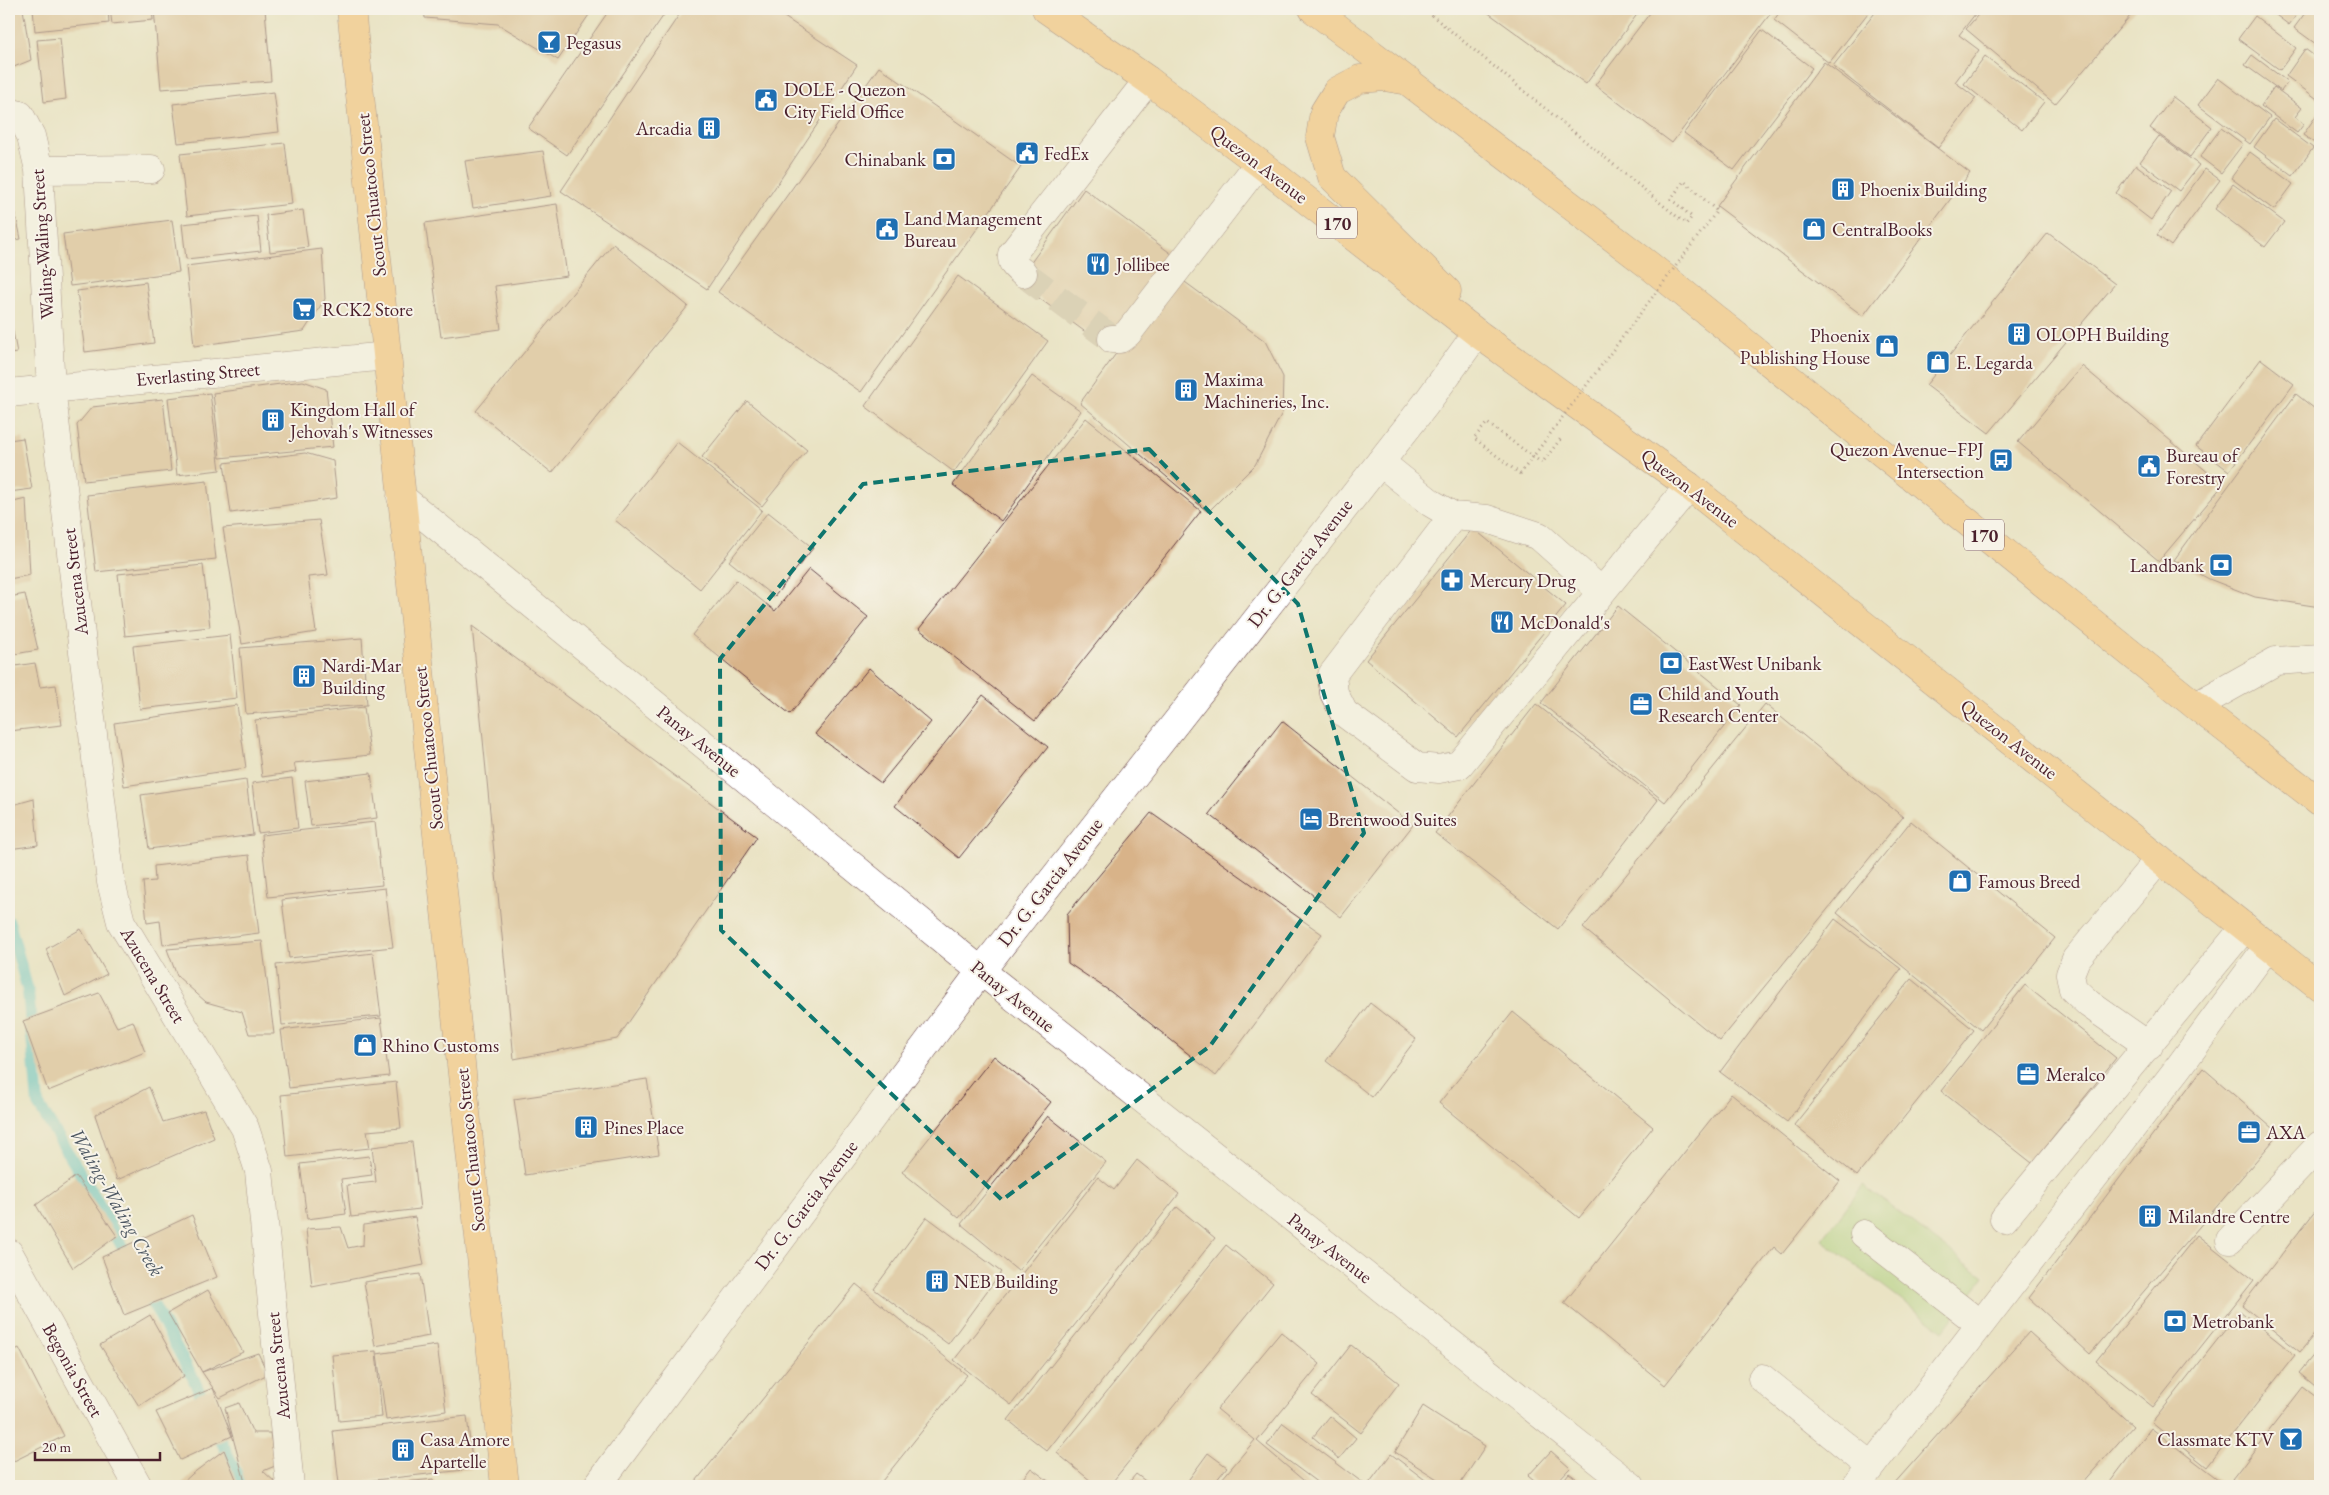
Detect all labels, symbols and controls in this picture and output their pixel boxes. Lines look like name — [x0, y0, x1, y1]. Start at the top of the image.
bar icon: Pegasus — [536, 29, 562, 55]
place label: Pegasus — [566, 30, 621, 55]
place label: DOLE - Quezon City Field Office — [784, 77, 906, 124]
public building icon: DOLE - Quezon City Field Office — [753, 87, 779, 113]
street label: Scout Chuatoco Street — [350, 112, 392, 278]
building icon: Arcadia — [696, 115, 722, 141]
place label: Arcadia — [635, 116, 692, 141]
street label: Quezon Avenue — [1205, 119, 1313, 209]
public building icon: FedEx — [1014, 140, 1040, 166]
place label: FedEx — [1044, 141, 1090, 166]
bank icon: Chinabank — [931, 146, 957, 172]
place label: Chinabank — [845, 147, 927, 172]
street label: Waling-Waling Street — [24, 168, 60, 320]
building icon: Phoenix Building — [1830, 176, 1856, 202]
place label: Phoenix Building — [1860, 177, 1987, 202]
place label: Land Management Bureau — [904, 206, 1042, 253]
road number: 170 — [1317, 208, 1357, 238]
public building icon: Land Management Bureau — [874, 216, 900, 242]
shop icon: CentralBooks — [1801, 216, 1827, 242]
place label: CentralBooks — [1832, 217, 1932, 242]
restaurant icon: Jollibee — [1085, 251, 1111, 277]
place label: Jollibee — [1114, 252, 1170, 277]
supermarket icon: RCK2 Store — [291, 296, 317, 322]
place label: RCK2 Store — [322, 297, 413, 322]
building icon: OLOPH Building — [2006, 321, 2032, 347]
place label: OLOPH Building — [2036, 322, 2169, 347]
place label: Phoenix Publishing House — [1740, 323, 1871, 370]
shop icon: Phoenix Publishing House — [1874, 333, 1900, 359]
shop icon: E. Legarda — [1925, 349, 1951, 375]
place label: E. Legarda — [1956, 350, 2033, 375]
street label: Everlasting Street — [135, 356, 261, 392]
place label: Maxima Machineries, Inc. — [1204, 367, 1329, 414]
building icon: Maxima Machineries, Inc. — [1173, 377, 1199, 403]
place label: Kingdom Hall of Jehovah's Witnesses — [288, 397, 433, 444]
building icon: Kingdom Hall of Jehovah's Witnesses — [260, 407, 286, 433]
place label: Quezon Avenue–FPJ Intersection — [1830, 437, 1984, 484]
street label: Quezon Avenue — [1636, 443, 1744, 533]
place label: Bureau of Forestry — [2166, 443, 2240, 490]
bus stop icon: Quezon Avenue–FPJ Intersection — [1988, 447, 2014, 473]
public building icon: Bureau of Forestry — [2136, 453, 2162, 479]
street label: Dr. G. Garcia Avenue — [1242, 493, 1358, 633]
road number: 170 — [1964, 520, 2004, 550]
street label: Azucena Street — [56, 527, 94, 638]
bank icon: Landbank — [2208, 552, 2234, 578]
place label: Landbank — [2130, 553, 2205, 578]
pharmacy icon: Mercury Drug — [1439, 567, 1465, 593]
place label: Mercury Drug — [1470, 568, 1576, 593]
restaurant icon: McDonald's — [1489, 609, 1515, 635]
place label: McDonald's — [1520, 610, 1610, 635]
bank icon: EastWest Unibank — [1658, 650, 1684, 676]
place label: EastWest Unibank — [1688, 651, 1822, 676]
place label: Nardi-Mar Building — [322, 653, 402, 700]
building icon: Nardi-Mar Building — [291, 663, 317, 689]
street label: Scout Chuatoco Street — [407, 665, 449, 831]
place label: Child and Youth Research Center — [1658, 681, 1779, 728]
office icon: Child and Youth Research Center — [1628, 691, 1654, 717]
street label: Quezon Avenue — [1955, 693, 2063, 785]
street label: Panay Avenue — [652, 699, 746, 783]
hotel icon: Brentwood Suites — [1298, 806, 1324, 832]
place label: Brentwood Suites — [1328, 807, 1457, 832]
street label: Dr. G. Garcia Avenue — [992, 812, 1108, 952]
shop icon: Famous Breed — [1947, 868, 1973, 894]
place label: Famous Breed — [1978, 869, 2081, 894]
street label: Azucena Street — [114, 921, 192, 1028]
street label: Panay Avenue — [966, 954, 1060, 1038]
shop icon: Rhino Customs — [352, 1032, 378, 1058]
place label: Rhino Customs — [382, 1033, 499, 1058]
office icon: Meralco — [2015, 1061, 2041, 1087]
place label: Meralco — [2046, 1062, 2105, 1087]
street label: Scout Chuatoco Street — [449, 1067, 491, 1233]
building icon: Pines Place — [573, 1114, 599, 1140]
place label: Pines Place — [604, 1115, 684, 1140]
office icon: AXA — [2236, 1119, 2262, 1145]
place label: AXA — [2265, 1120, 2307, 1145]
water label: Waling-Waling Creek — [64, 1123, 170, 1281]
street label: Dr. G. Garcia Avenue — [749, 1135, 863, 1275]
building icon: Milandre Centre — [2137, 1203, 2163, 1229]
place label: Milandre Centre — [2168, 1204, 2290, 1229]
street label: Panay Avenue — [1282, 1207, 1378, 1289]
building icon: NEB Building — [924, 1268, 950, 1294]
place label: NEB Building — [954, 1269, 1058, 1294]
bank icon: Metrobank — [2162, 1308, 2188, 1334]
place label: Metrobank — [2192, 1309, 2275, 1334]
street label: Azucena Street — [260, 1311, 296, 1422]
street label: Begonia Street — [37, 1318, 109, 1422]
bar icon: Classmate KTV — [2278, 1426, 2304, 1452]
place label: Casa Amore Apartelle — [419, 1427, 510, 1474]
place label: Classmate KTV — [2157, 1427, 2274, 1452]
scale bar — [35, 1430, 160, 1462]
text: 20 m — [42, 1437, 71, 1456]
building icon: Casa Amore Apartelle — [390, 1437, 416, 1463]

